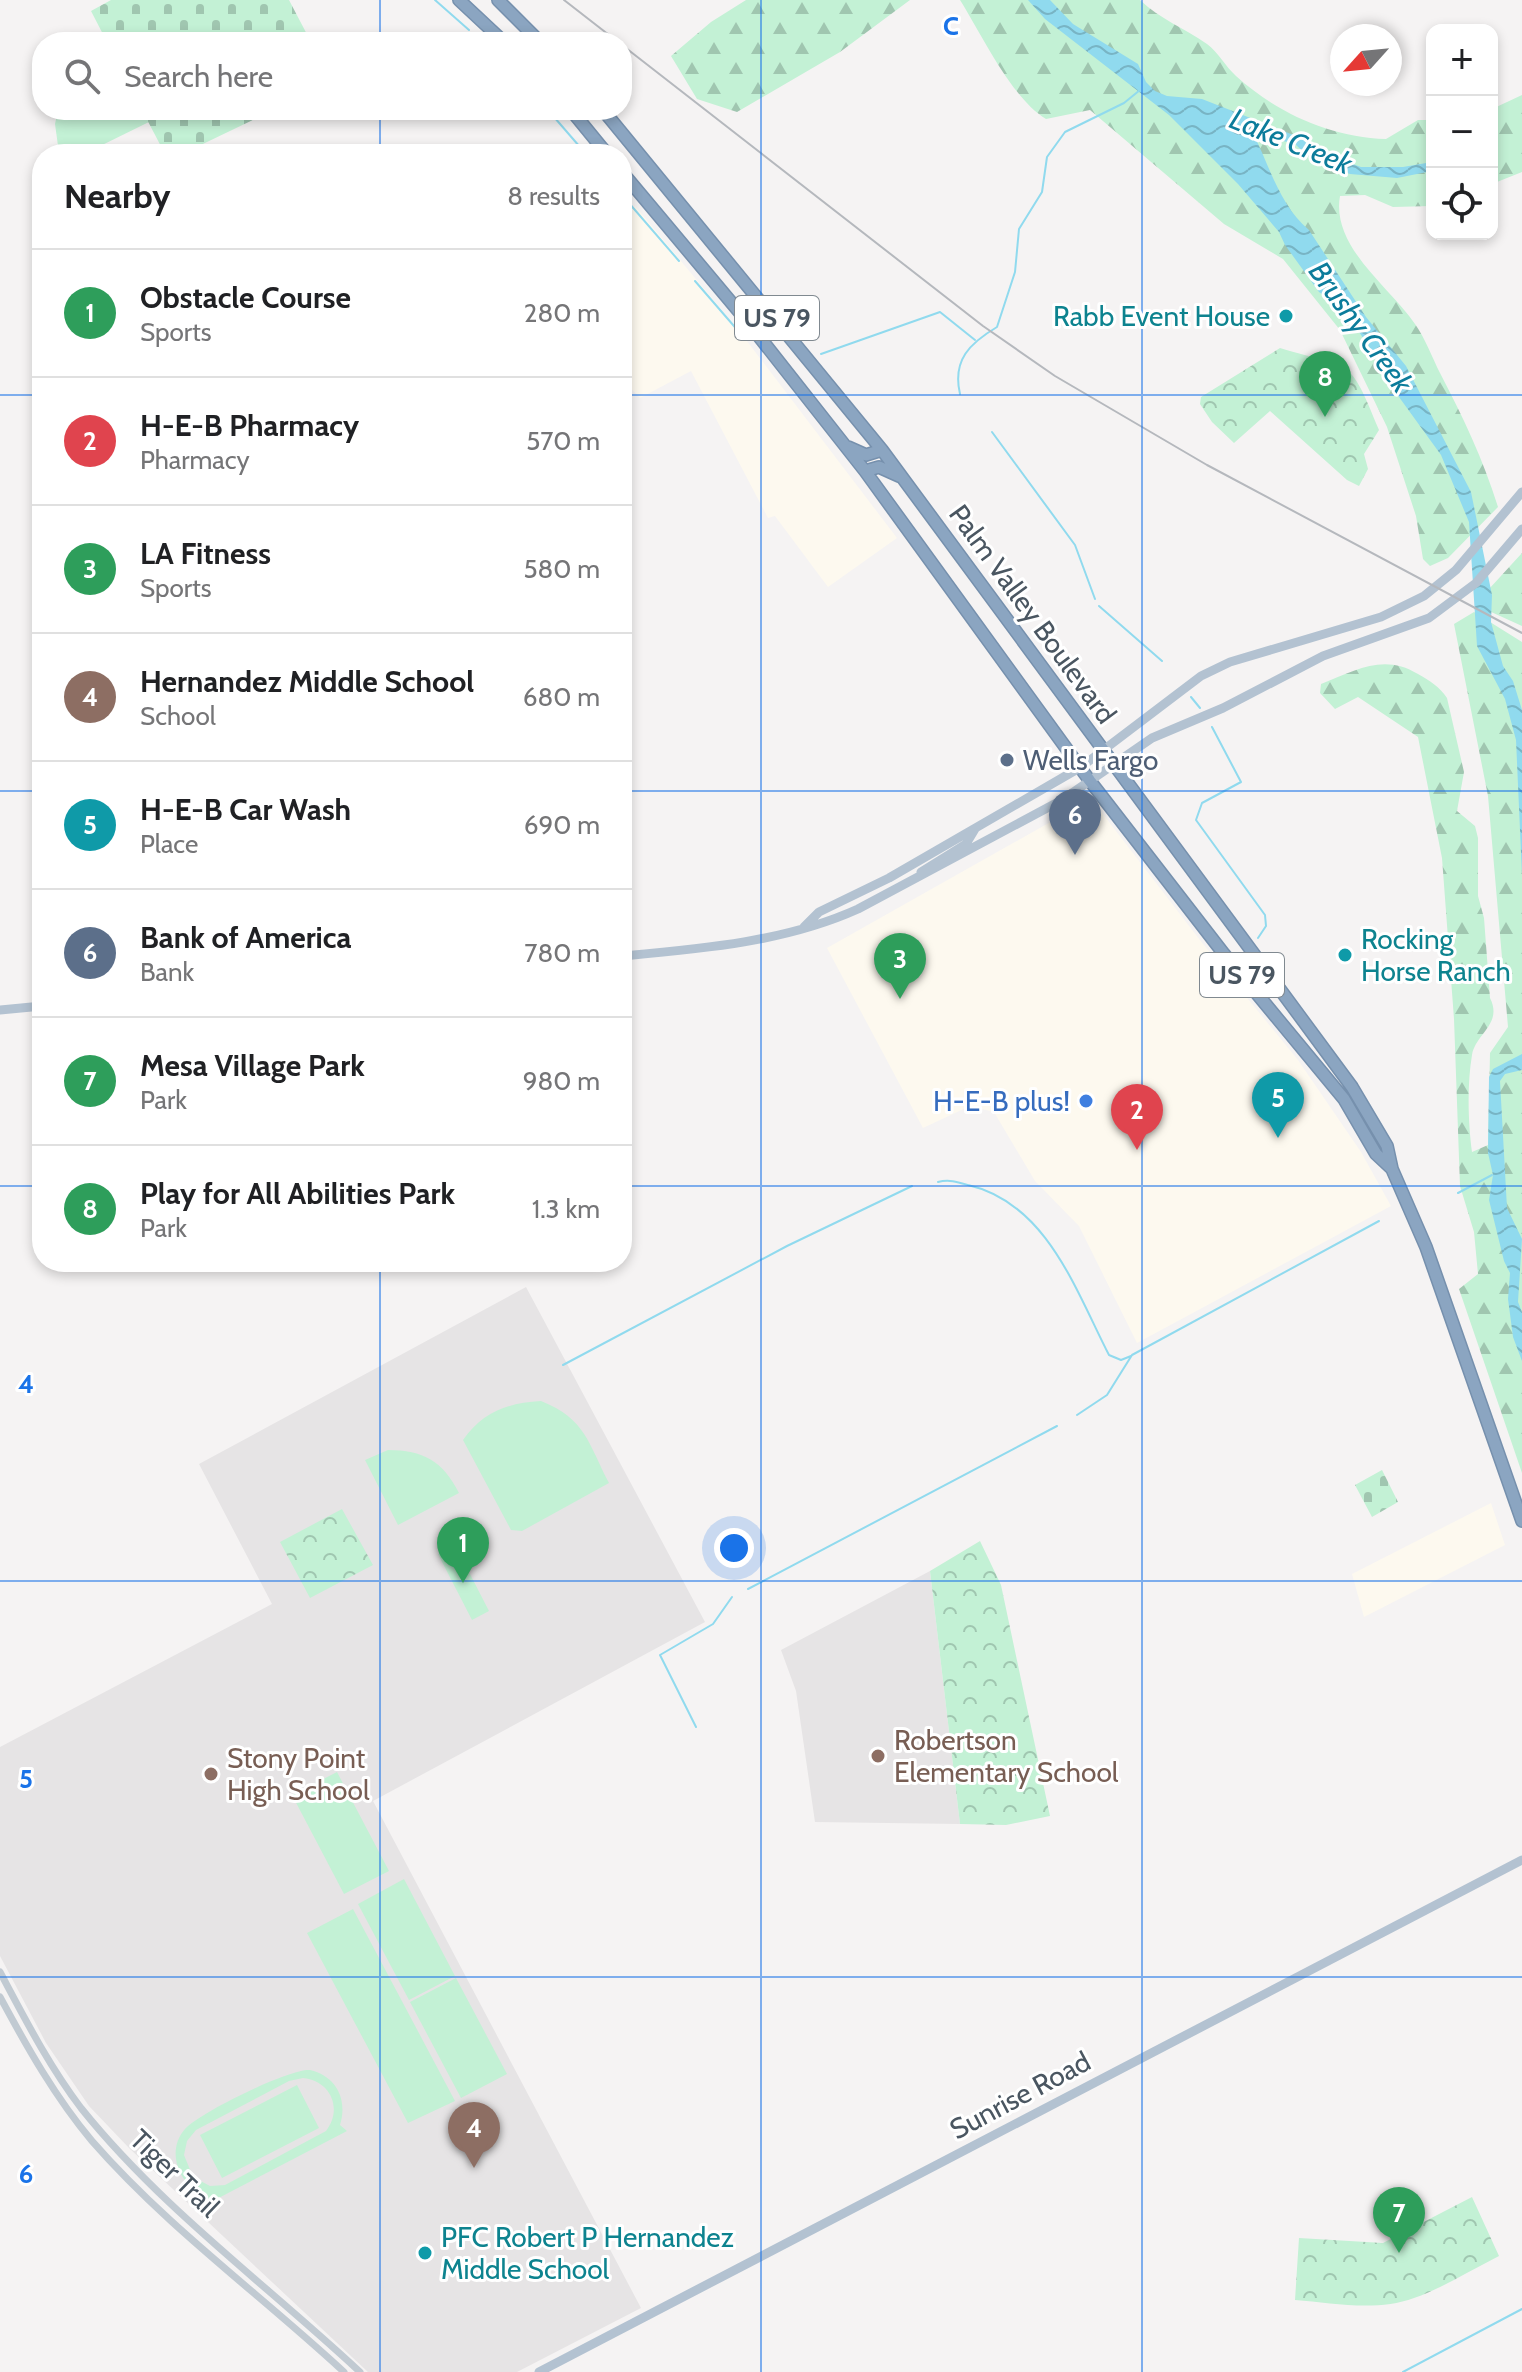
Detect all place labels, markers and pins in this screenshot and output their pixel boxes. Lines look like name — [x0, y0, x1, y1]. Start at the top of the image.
place label: Rabb Event House — [1053, 299, 1270, 333]
marker: Rabb Event House — [1277, 307, 1295, 325]
pin: 8 — [1299, 351, 1351, 417]
place label: Wells Fargo — [1023, 743, 1158, 777]
marker: Wells Fargo — [998, 751, 1016, 769]
pin: 6 — [1049, 789, 1101, 855]
place label: Rocking Horse Ranch — [1361, 922, 1511, 988]
pin: 3 — [874, 933, 926, 999]
marker: Rocking Horse Ranch — [1336, 946, 1354, 964]
pin: 5 — [1252, 1072, 1304, 1138]
place label: H-E-B plus! — [933, 1084, 1070, 1118]
pin: 2 — [1111, 1084, 1163, 1150]
marker: H-E-B plus! — [1077, 1092, 1095, 1110]
pin: 1 — [437, 1517, 489, 1583]
place label: Robertson Elementary School — [894, 1723, 1119, 1789]
place label: Stony Point High School — [227, 1741, 370, 1807]
marker: Robertson Elementary School — [869, 1747, 887, 1765]
marker: Stony Point High School — [202, 1765, 220, 1783]
pin: 4 — [448, 2102, 500, 2168]
pin: 7 — [1373, 2187, 1425, 2253]
place label: PFC Robert P Hernandez Middle School — [441, 2220, 734, 2286]
marker: PFC Robert P Hernandez Middle School — [416, 2244, 434, 2262]

